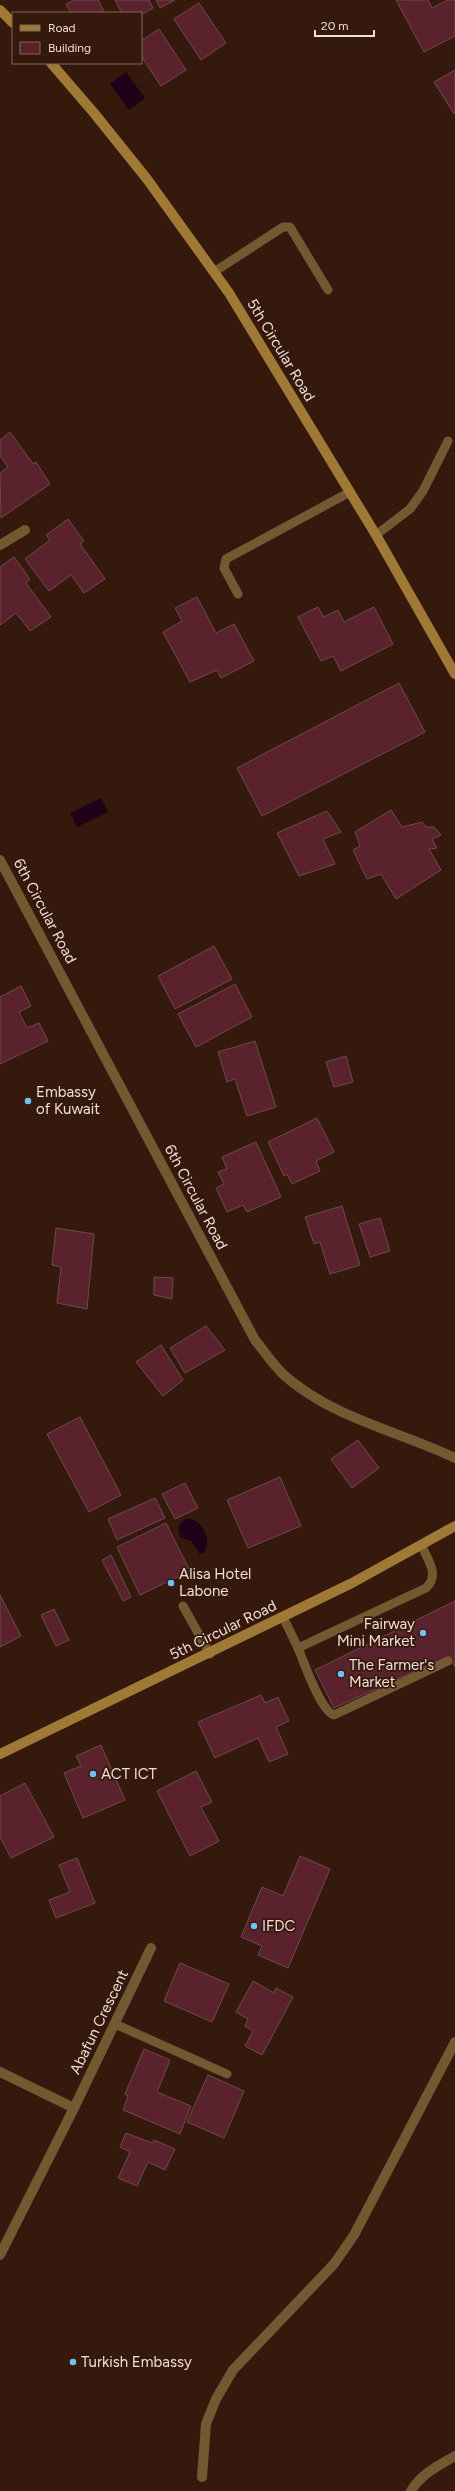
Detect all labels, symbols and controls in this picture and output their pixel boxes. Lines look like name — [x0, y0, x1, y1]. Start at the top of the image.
legend — [12, 12, 142, 64]
scale bar — [315, 12, 374, 38]
text: 20 m — [321, 19, 349, 33]
text: Road — [48, 21, 76, 35]
text: Building — [48, 41, 91, 55]
street label: 5th Circular Road — [243, 295, 319, 405]
street label: 6th Circular Road — [10, 855, 80, 967]
place label: Embassy of Kuwait — [36, 1083, 100, 1118]
marker: Embassy of Kuwait — [23, 1096, 33, 1106]
street label: 6th Circular Road — [161, 1141, 231, 1253]
place label: Alisa Hotel Labone — [179, 1565, 251, 1600]
marker: Alisa Hotel Labone — [166, 1578, 176, 1588]
street label: 5th Circular Road — [167, 1596, 279, 1664]
place label: Fairway Mini Market — [337, 1615, 415, 1650]
marker: Fairway Mini Market — [418, 1628, 428, 1638]
place label: The Farmer's Market — [349, 1656, 434, 1691]
marker: The Farmer's Market — [336, 1669, 346, 1679]
place label: ACT ICT — [101, 1765, 158, 1783]
marker: ACT ICT — [88, 1769, 98, 1779]
place label: IFDC — [262, 1917, 296, 1935]
marker: IFDC — [249, 1921, 259, 1931]
street label: Abafun Crescent — [66, 1967, 132, 2077]
place label: Turkish Embassy — [81, 2353, 192, 2371]
marker: Turkish Embassy — [68, 2357, 78, 2367]

